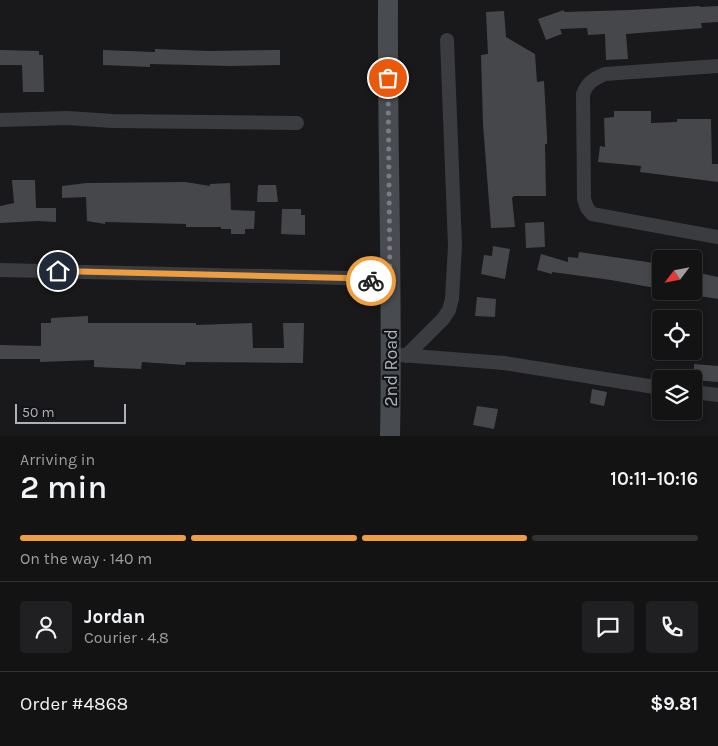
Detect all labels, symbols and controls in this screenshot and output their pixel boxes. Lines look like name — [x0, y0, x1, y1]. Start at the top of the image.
pin — [367, 57, 409, 99]
icon: bag — [374, 64, 402, 92]
pin — [37, 250, 79, 292]
north arrow — [652, 250, 702, 300]
map controls — [652, 250, 702, 420]
courier — [346, 256, 396, 306]
icon: home — [44, 257, 72, 285]
icon: bike — [357, 267, 385, 295]
button: locate — [652, 310, 702, 360]
street label: 2nd Road — [380, 329, 402, 407]
button: layers — [652, 370, 702, 420]
scale bar — [15, 401, 126, 424]
text: 50 m — [22, 404, 55, 421]
text: Arriving in — [20, 450, 95, 469]
text: 10:11–10:16 — [610, 468, 698, 490]
text: 2 min — [20, 469, 107, 506]
text: On the way · 140 m — [20, 549, 152, 568]
button: person — [20, 601, 72, 653]
button: chat — [582, 601, 634, 653]
button: phone — [646, 601, 698, 653]
text: Jordan — [84, 606, 145, 628]
text: Courier · 4.8 — [84, 628, 169, 647]
text: Order #4868 — [20, 693, 128, 715]
text: $9.81 — [650, 693, 698, 715]

